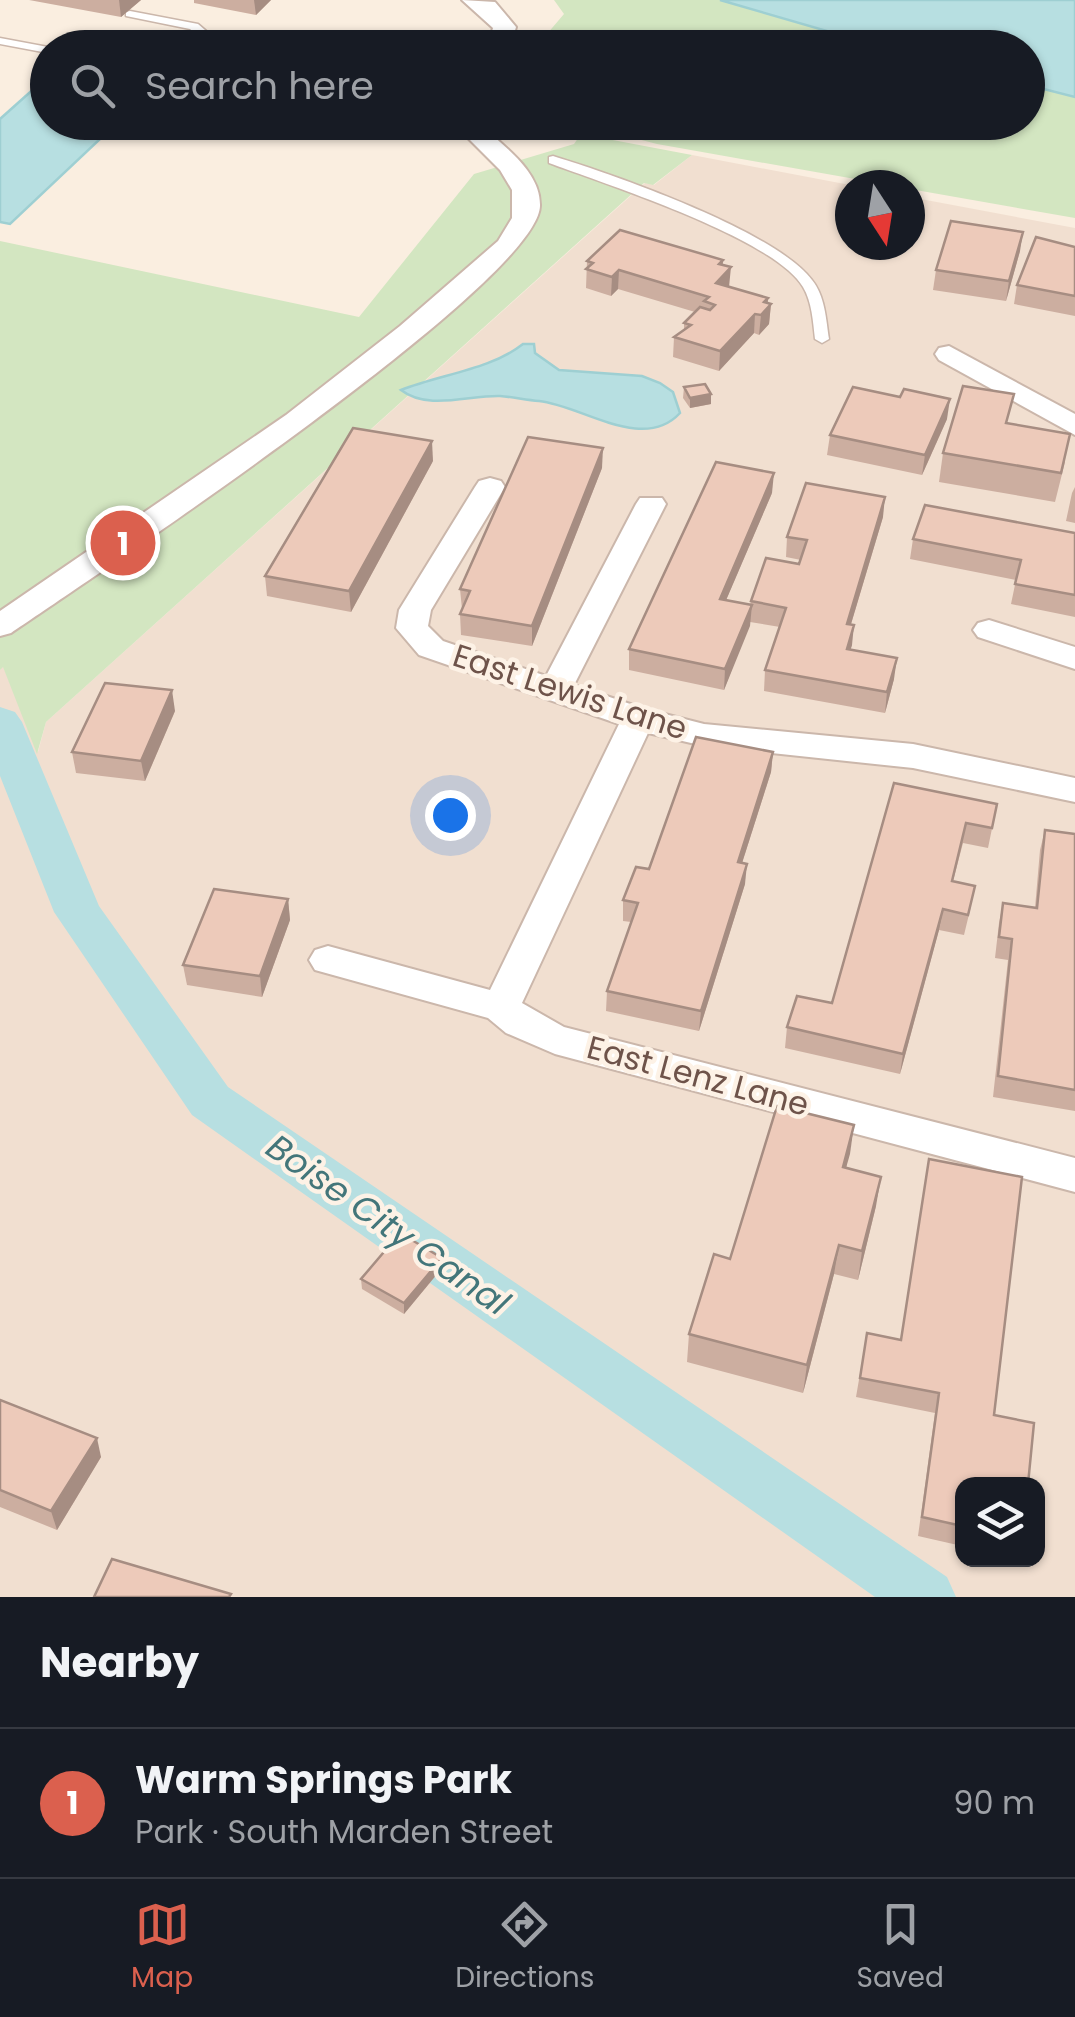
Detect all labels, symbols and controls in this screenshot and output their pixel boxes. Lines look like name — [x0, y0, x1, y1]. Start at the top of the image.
search box — [30, 30, 1045, 140]
icon: search — [65, 58, 120, 113]
text: Search here — [145, 59, 374, 112]
north arrow — [835, 170, 925, 260]
pin: 1 — [90, 506, 156, 580]
street label: East Lewis Lane — [447, 632, 693, 751]
your location — [425, 790, 476, 841]
street label: East Lenz Lane — [582, 1024, 814, 1127]
water label: Boise City Canal — [257, 1122, 520, 1327]
map controls — [955, 1477, 1045, 1567]
button: layers — [955, 1477, 1045, 1567]
text: Nearby — [40, 1633, 199, 1692]
text: Warm Springs Park — [135, 1753, 512, 1806]
text: 1 — [66, 1780, 79, 1825]
text: 90 m — [953, 1780, 1035, 1825]
text: Park · South Marden Street — [135, 1809, 553, 1854]
tab: Map — [131, 1897, 193, 1999]
tab: Directions — [455, 1897, 594, 1999]
tab: Saved — [857, 1897, 944, 1999]

